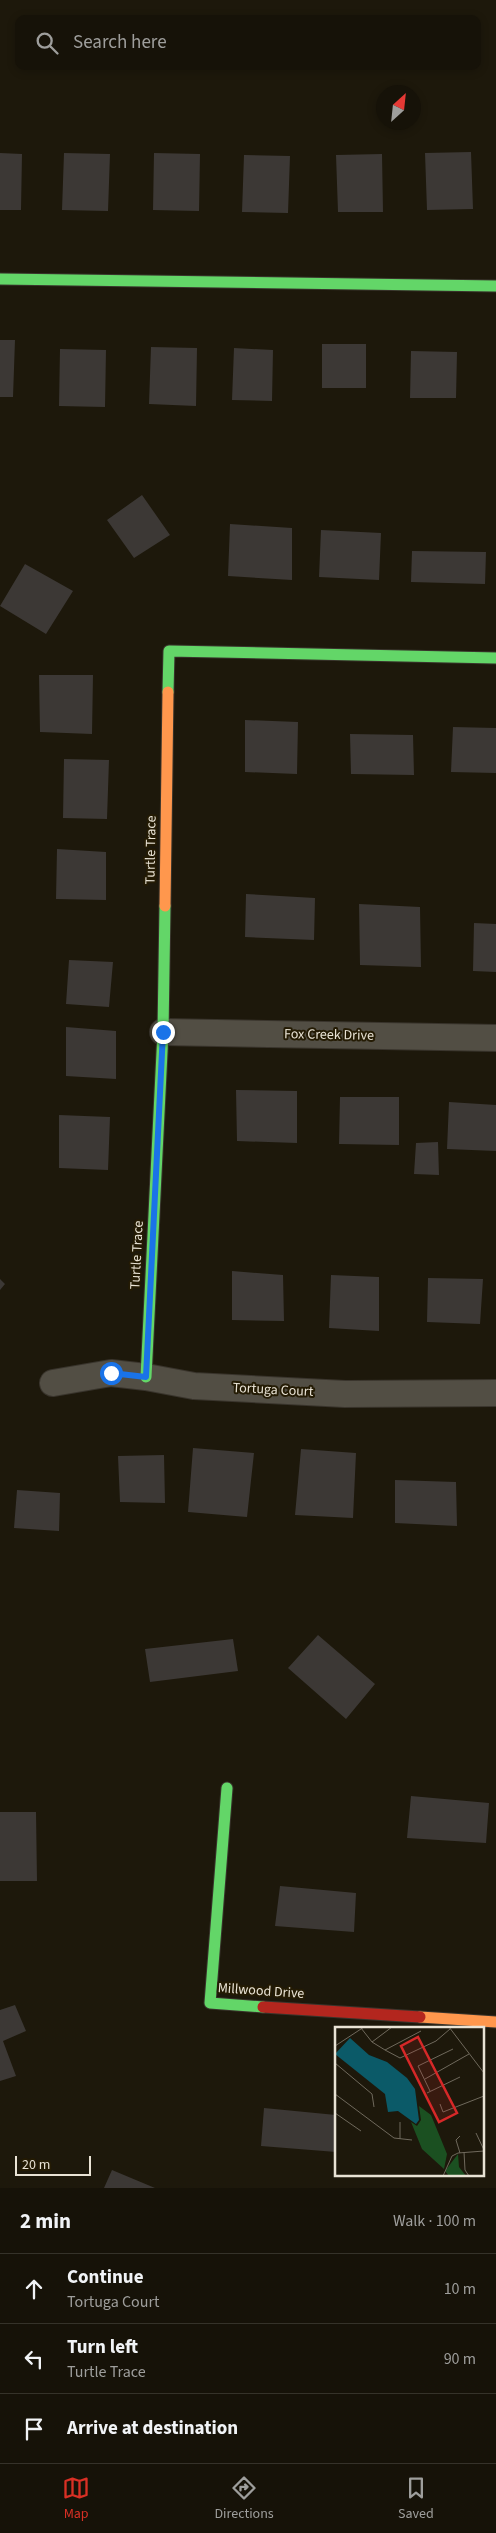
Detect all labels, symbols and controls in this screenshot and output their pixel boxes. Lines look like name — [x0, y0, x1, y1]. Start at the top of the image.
search box — [15, 15, 481, 70]
icon: search — [33, 29, 61, 57]
text: Search here — [73, 29, 167, 56]
north arrow — [376, 85, 421, 130]
street label: Turtle Trace — [140, 815, 162, 885]
route end — [152, 1021, 175, 1044]
street label: Fox Creek Drive — [284, 1024, 374, 1046]
street label: Turtle Trace — [125, 1220, 149, 1290]
route start — [100, 1362, 123, 1385]
street label: Tortuga Court — [232, 1378, 314, 1402]
street label: Millwood Drive — [217, 1978, 305, 2004]
inset map — [335, 2027, 484, 2176]
scale bar — [15, 2153, 91, 2176]
text: 20 m — [22, 2155, 50, 2175]
text: 2 min — [20, 2206, 71, 2236]
text: Walk · 100 m — [393, 2210, 476, 2232]
text: Continue — [67, 2264, 144, 2291]
icon: ahead — [20, 2275, 48, 2303]
text: 10 m — [444, 2278, 476, 2300]
text: Tortuga Court — [67, 2291, 159, 2313]
text: Turn left — [67, 2334, 138, 2361]
icon: left — [20, 2345, 48, 2373]
text: 90 m — [444, 2348, 476, 2370]
text: Turtle Trace — [67, 2361, 146, 2383]
icon: arrive — [20, 2415, 48, 2443]
text: Arrive at destination — [67, 2415, 238, 2442]
tab: Map — [62, 2474, 90, 2524]
tab: Directions — [214, 2474, 274, 2524]
tab: Saved — [398, 2474, 434, 2524]

